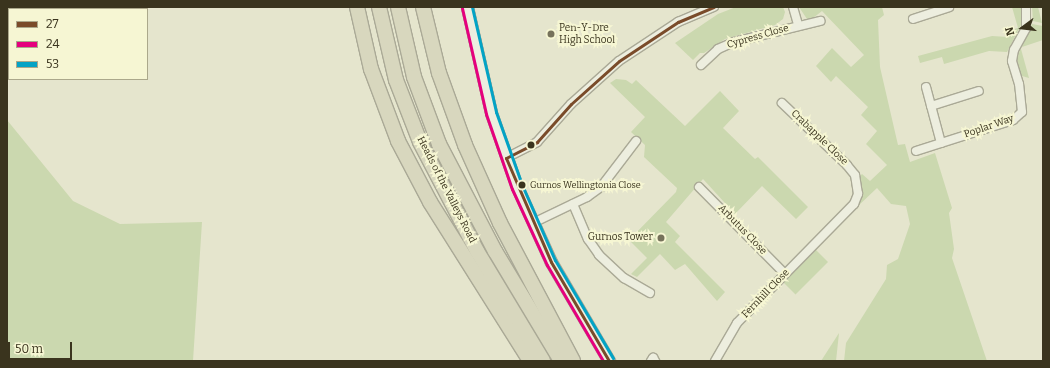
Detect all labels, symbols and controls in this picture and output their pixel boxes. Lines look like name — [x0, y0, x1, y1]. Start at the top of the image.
legend — [8, 8, 148, 80]
north arrow — [1002, 8, 1042, 48]
text: 27 — [46, 17, 58, 31]
place label: Pen-Y-Dre High School — [559, 22, 615, 46]
street label: Cypress Close — [726, 22, 790, 52]
text: N — [1003, 25, 1017, 37]
marker: Pen-Y-Dre High School — [546, 29, 556, 39]
text: 24 — [46, 37, 60, 51]
text: 53 — [46, 57, 59, 71]
street label: Crabapple Close — [788, 108, 850, 168]
street label: Poplar Way — [962, 113, 1016, 141]
street label: Heads of the Valleys Road — [414, 135, 478, 245]
unlabelled marker — [526, 140, 536, 150]
marker: Gurnos Wellingtonia Close — [517, 180, 527, 190]
place label: Gurnos Wellingtonia Close — [530, 180, 641, 190]
street label: Arbutus Close — [715, 203, 769, 257]
place label: Gurnos Tower — [588, 232, 653, 244]
marker: Gurnos Tower — [656, 233, 666, 243]
street label: Fernhill Close — [740, 267, 792, 321]
scale bar — [10, 334, 74, 360]
text: 50 m — [15, 342, 43, 356]

